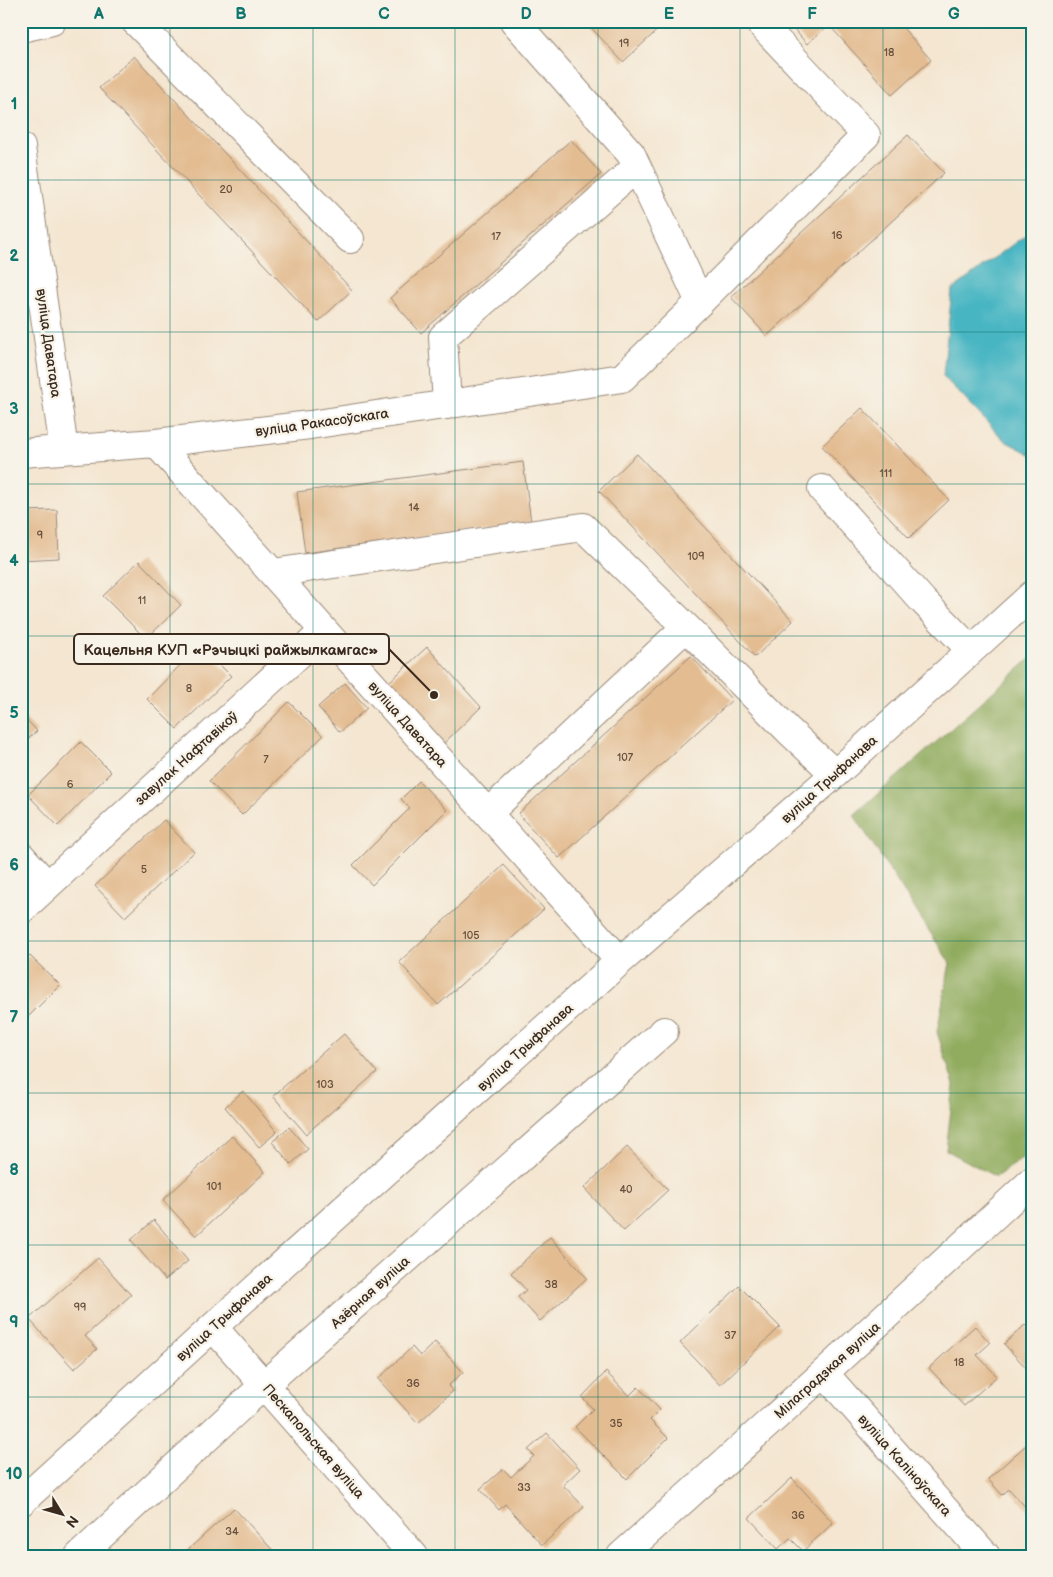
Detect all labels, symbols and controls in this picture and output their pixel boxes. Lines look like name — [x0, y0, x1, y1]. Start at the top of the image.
text: A — [93, 5, 104, 24]
text: B — [235, 5, 247, 24]
text: C — [378, 5, 390, 24]
text: D — [520, 5, 532, 24]
text: E — [664, 5, 674, 24]
text: F — [807, 5, 817, 24]
text: G — [948, 5, 960, 24]
house number: 19 — [619, 37, 629, 50]
house number: 18 — [884, 46, 894, 59]
text: 1 — [11, 95, 17, 114]
house number: 20 — [220, 183, 233, 196]
house number: 16 — [832, 229, 843, 242]
house number: 17 — [491, 230, 501, 243]
text: 2 — [9, 247, 19, 266]
street label: вуліца Даватара — [32, 287, 65, 399]
text: 3 — [9, 400, 19, 419]
street label: вуліца Ракасоўскага — [254, 405, 391, 440]
house number: 111 — [880, 467, 892, 480]
house number: 14 — [409, 501, 420, 514]
house number: 9 — [37, 529, 43, 542]
house number: 109 — [687, 550, 705, 563]
text: 4 — [9, 552, 19, 571]
house number: 11 — [138, 594, 146, 607]
callout: Кацельня КУП «Рэчыцкі райжылкамгас» — [74, 634, 389, 664]
text: Кацельня КУП «Рэчыцкі райжылкамгас» — [84, 641, 379, 660]
street label: вуліца Даватара — [365, 678, 451, 771]
house number: 8 — [186, 682, 192, 695]
text: 5 — [9, 704, 19, 723]
street label: завулак Нафтавікоў — [131, 707, 242, 809]
street label: вуліца Трыфанава — [778, 731, 881, 827]
house number: 107 — [617, 751, 634, 764]
house number: 7 — [263, 753, 269, 766]
house number: 6 — [67, 778, 74, 791]
text: 6 — [9, 856, 19, 875]
house number: 5 — [141, 863, 147, 876]
house number: 105 — [462, 929, 480, 942]
street label: вуліца Трыфанава — [474, 999, 577, 1095]
text: 7 — [10, 1008, 19, 1027]
house number: 103 — [316, 1078, 334, 1091]
text: 8 — [9, 1161, 19, 1180]
house number: 101 — [207, 1180, 221, 1193]
house number: 40 — [619, 1183, 633, 1196]
street label: Азёрная вуліца — [327, 1252, 414, 1333]
street label: вуліца Трыфанава — [173, 1269, 276, 1365]
house number: 38 — [544, 1278, 558, 1291]
house number: 99 — [74, 1301, 86, 1314]
text: 9 — [9, 1313, 19, 1332]
street label: Мілаградзкая вуліца — [771, 1318, 884, 1423]
house number: 37 — [724, 1329, 737, 1342]
house number: 18 — [954, 1356, 964, 1369]
house number: 36 — [406, 1377, 420, 1390]
street label: Пескапольская вуліца — [259, 1381, 369, 1503]
street label: вуліца Каліноўскага — [854, 1411, 955, 1520]
house number: 35 — [609, 1417, 623, 1430]
text: 10 — [6, 1465, 22, 1484]
house number: 33 — [517, 1481, 531, 1494]
north arrow — [38, 1490, 88, 1540]
house number: 36 — [791, 1509, 805, 1522]
text: N — [62, 1512, 82, 1531]
house number: 34 — [225, 1525, 239, 1538]

